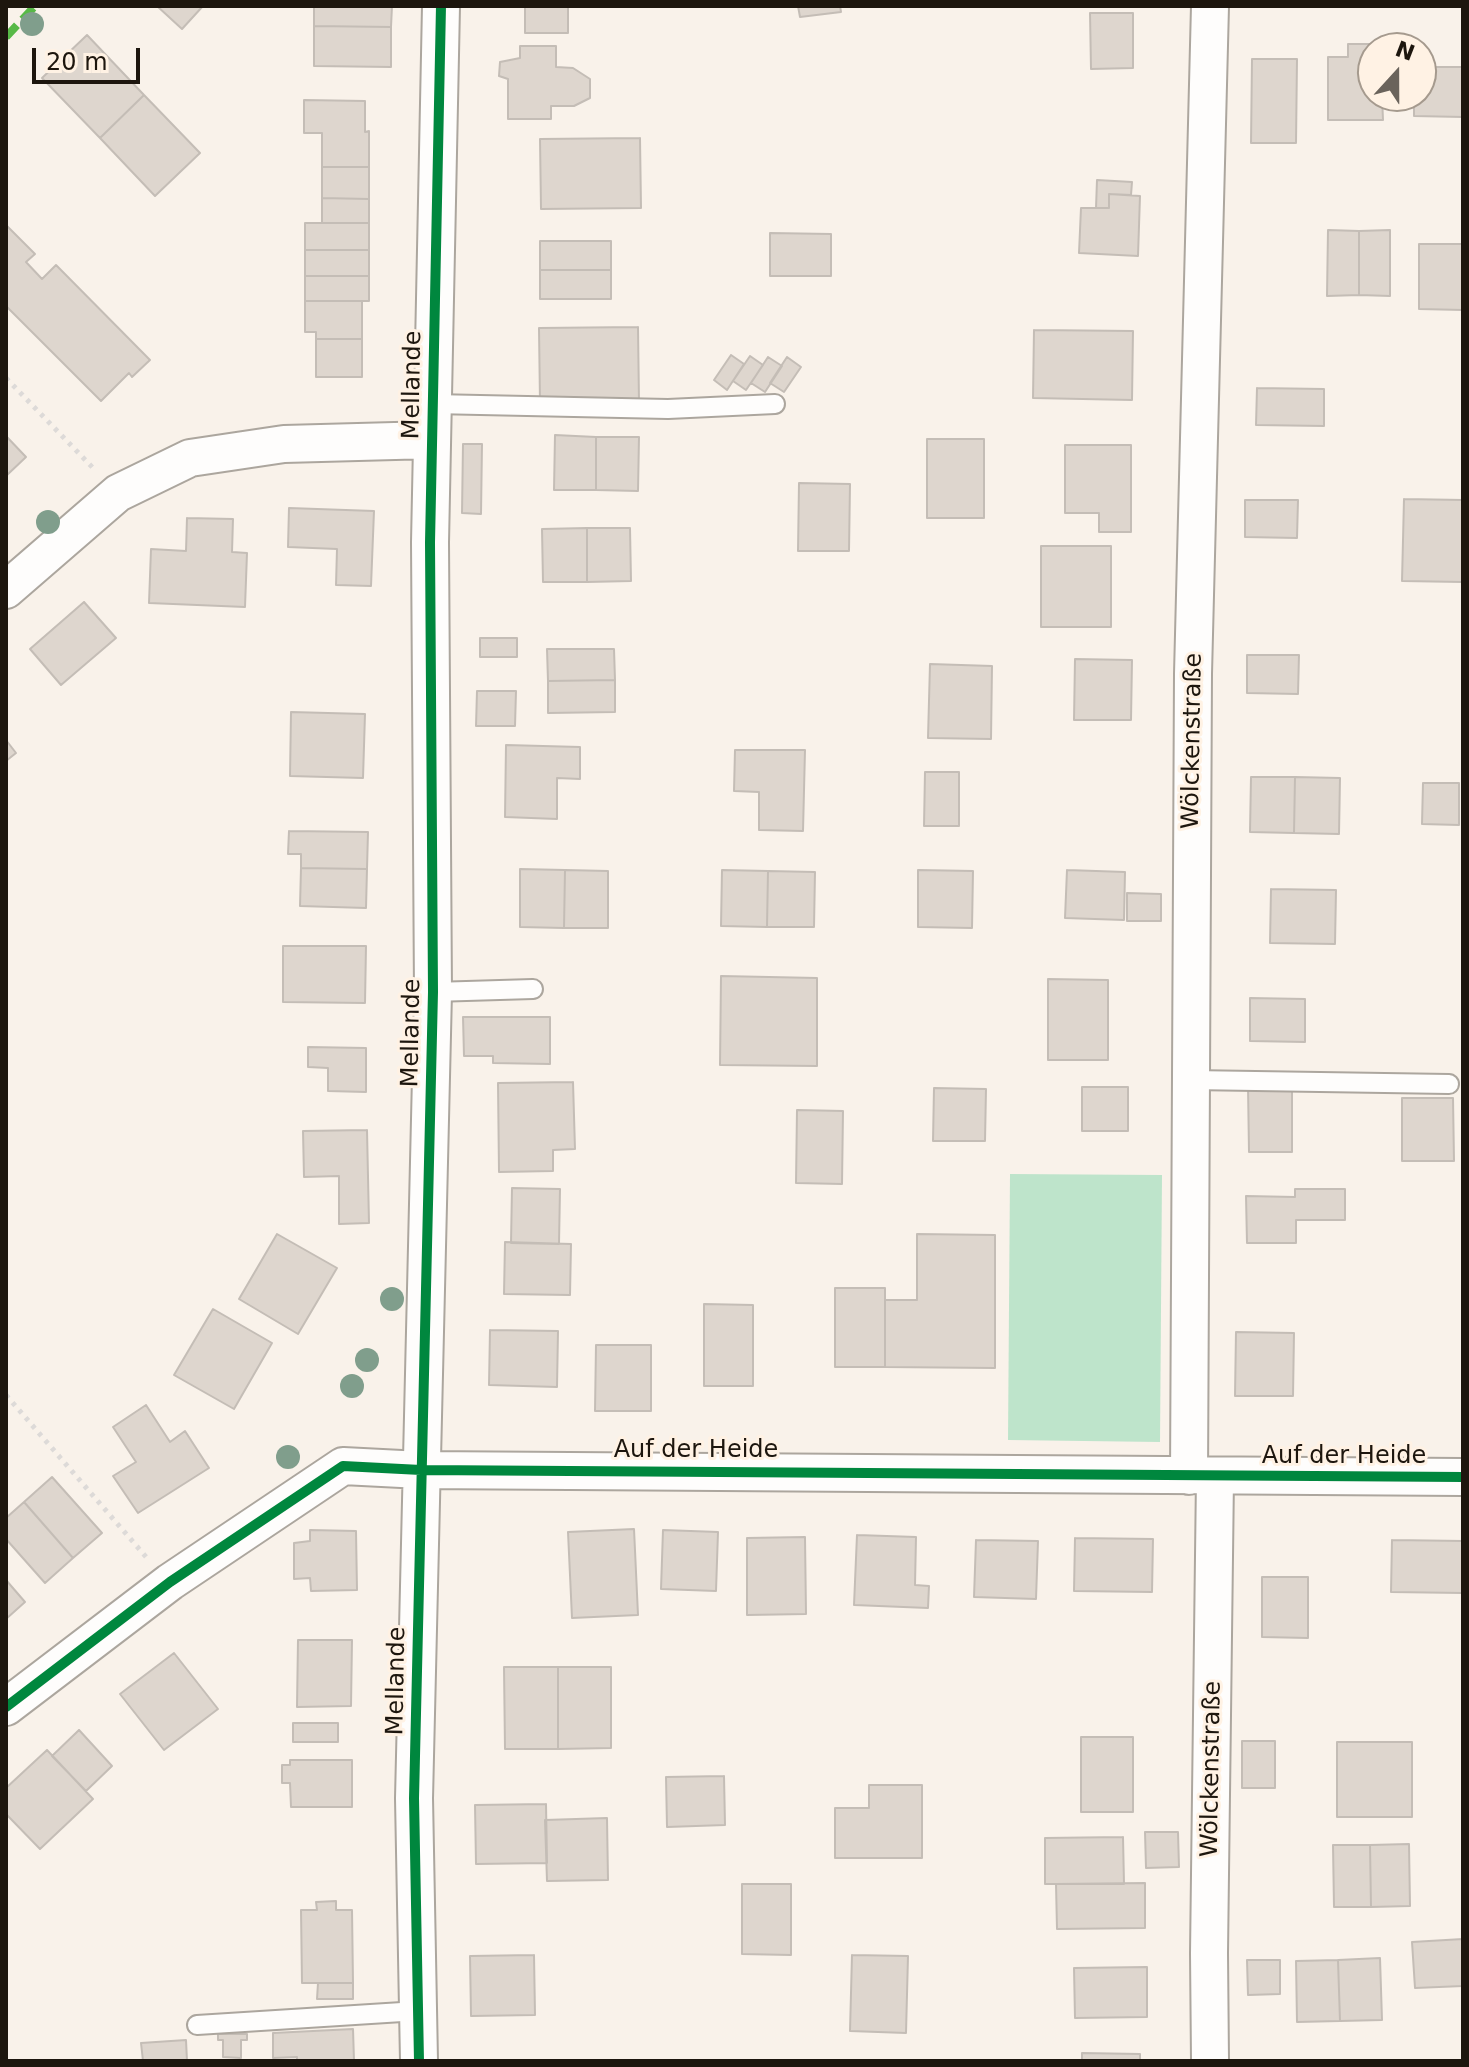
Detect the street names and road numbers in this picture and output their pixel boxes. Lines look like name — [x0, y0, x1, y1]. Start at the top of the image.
street label: Mellande — [398, 330, 428, 440]
street label: Wölckenstraße — [1177, 653, 1209, 829]
street label: Mellande — [397, 978, 427, 1088]
street label: Auf der Heide — [614, 1437, 778, 1465]
street label: Auf der Heide — [1262, 1443, 1426, 1471]
street label: Mellande — [382, 1626, 412, 1736]
street label: Wölckenstraße — [1196, 1681, 1228, 1857]

